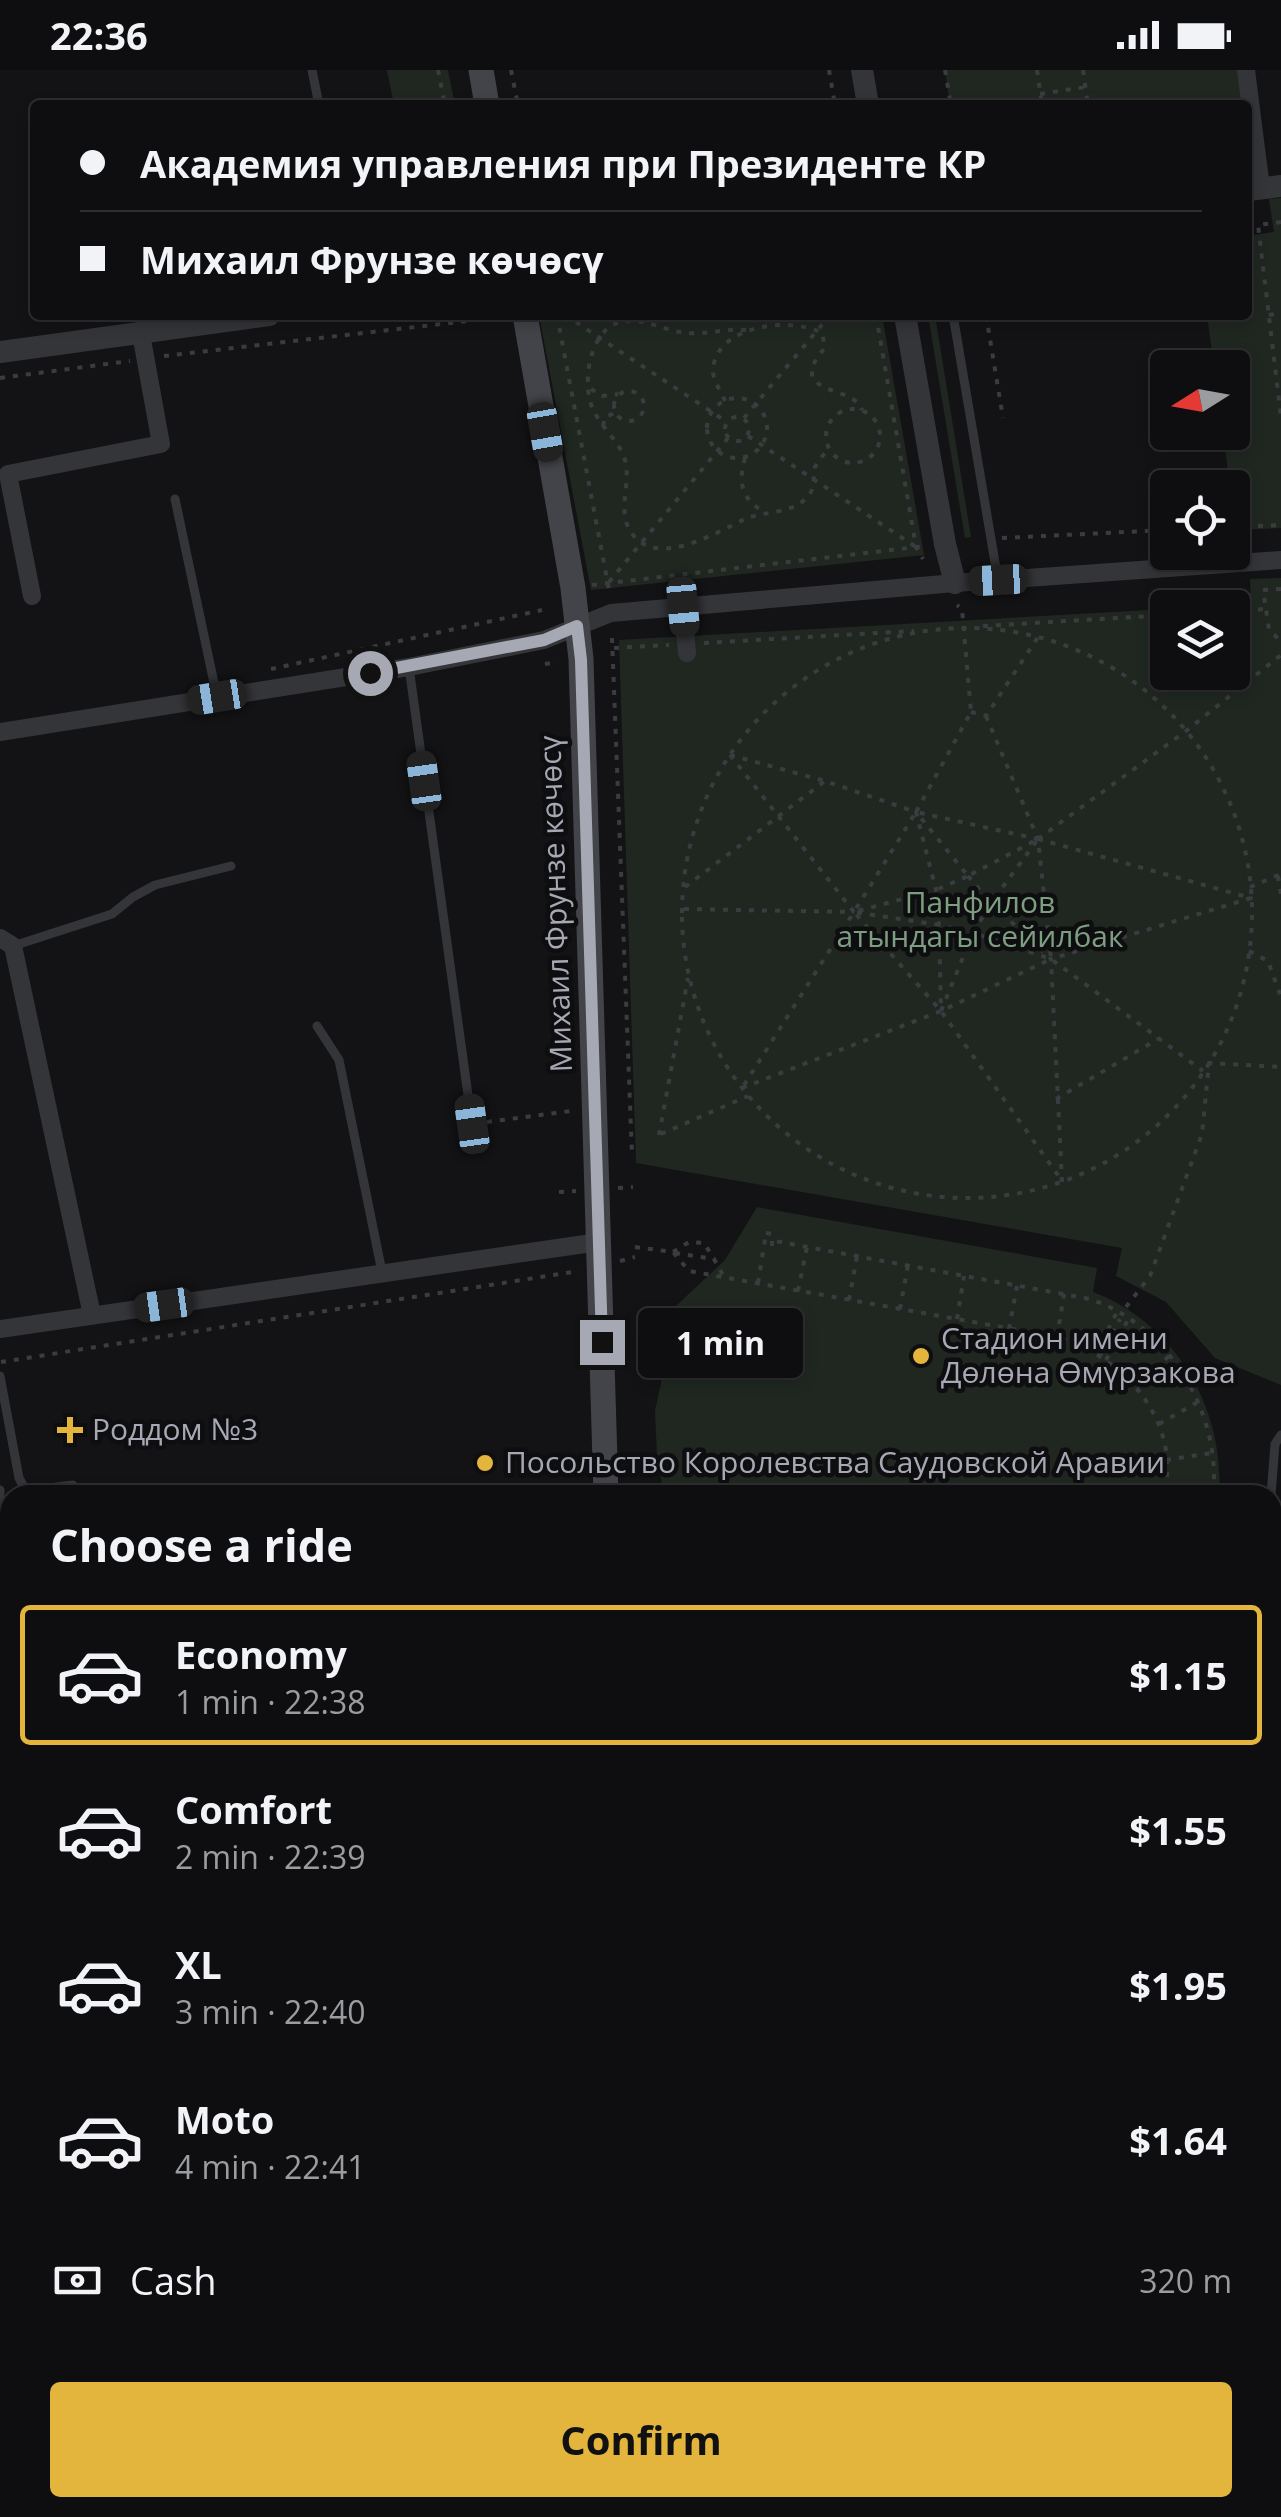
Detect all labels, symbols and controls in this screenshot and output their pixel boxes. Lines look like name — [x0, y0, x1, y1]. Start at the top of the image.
text: 22:36 — [50, 9, 148, 61]
text: Академия управления при Президенте КР — [140, 137, 986, 189]
text: Михаил Фрунзе көчөсү — [140, 233, 604, 285]
north arrow — [1150, 350, 1250, 450]
map controls — [1150, 350, 1250, 690]
car — [525, 400, 565, 464]
button: locate — [1150, 470, 1250, 570]
car — [967, 563, 1029, 597]
car — [665, 576, 701, 638]
button: layers — [1150, 590, 1250, 690]
route start — [348, 651, 393, 696]
car — [185, 677, 249, 717]
street label: Михаил Фрунзе көчөсү — [528, 735, 581, 1073]
car — [405, 749, 443, 813]
park label: Панфилов атындагы сейилбак — [836, 881, 1124, 956]
car — [453, 1092, 491, 1156]
car — [132, 1286, 196, 1324]
callout: 1 min — [637, 1307, 802, 1377]
place label: Стадион имени Дөлөна Өмүрзакова — [941, 1317, 1236, 1392]
route end — [580, 1320, 625, 1365]
text: 1 min — [676, 1321, 765, 1364]
marker: Стадион имени Дөлөна Өмүрзакова — [910, 1345, 932, 1367]
place label: Роддом №3 — [92, 1408, 258, 1449]
marker: Роддом №3 — [57, 1417, 83, 1443]
place label: Посольство Королевства Саудовской Аравии — [505, 1441, 1165, 1482]
marker: Посольство Королевства Саудовской Аравии — [474, 1452, 496, 1474]
text: Choose a ride — [50, 1514, 353, 1575]
text: Economy — [175, 1628, 347, 1680]
icon: car — [55, 1630, 145, 1720]
text: $1.15 — [1129, 1649, 1227, 1701]
text: 1 min · 22:38 — [175, 1680, 366, 1723]
text: Comfort — [175, 1783, 332, 1835]
icon: car — [55, 1785, 145, 1875]
text: $1.55 — [1129, 1804, 1227, 1856]
text: 2 min · 22:39 — [175, 1835, 366, 1878]
text: XL — [175, 1938, 222, 1990]
icon: car — [55, 1940, 145, 2030]
text: $1.95 — [1129, 1959, 1227, 2011]
text: 3 min · 22:40 — [175, 1990, 366, 2033]
text: Moto — [175, 2093, 274, 2145]
icon: car — [55, 2095, 145, 2185]
text: $1.64 — [1129, 2114, 1227, 2166]
text: 4 min · 22:41 — [175, 2145, 366, 2188]
icon: cash — [50, 2253, 105, 2308]
text: Cash — [130, 2254, 216, 2306]
text: 320 m — [1139, 2259, 1232, 2302]
button: Confirm — [50, 2382, 1232, 2497]

